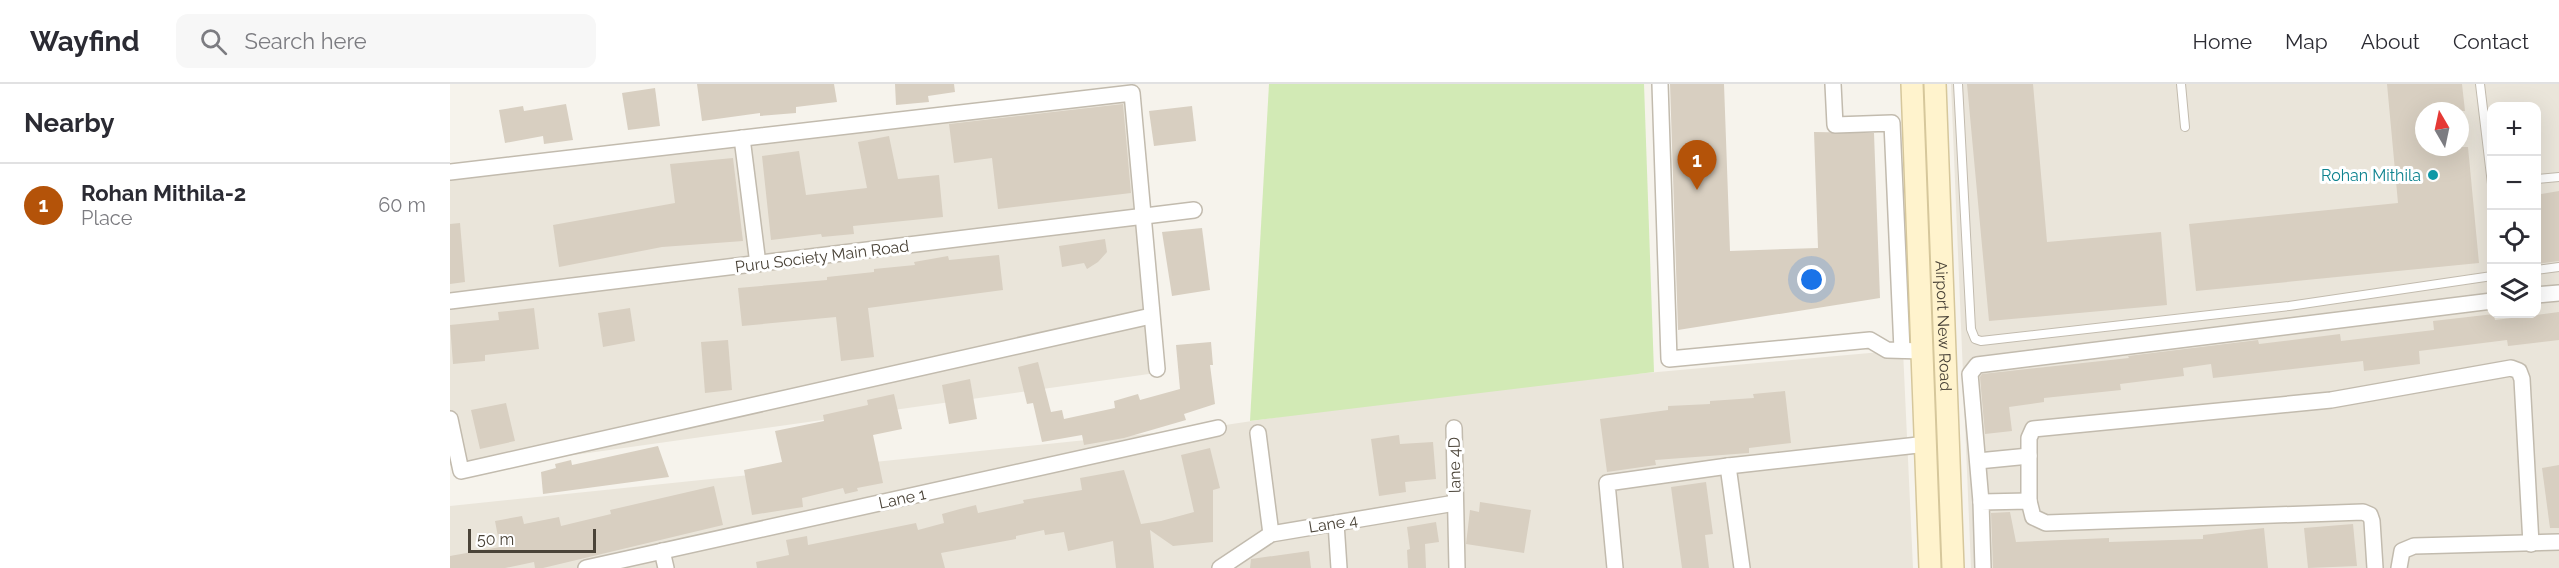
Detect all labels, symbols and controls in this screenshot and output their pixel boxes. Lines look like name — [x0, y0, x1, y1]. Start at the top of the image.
search box — [176, 14, 596, 68]
text: Wayfind — [30, 25, 140, 58]
icon: search — [197, 25, 230, 58]
text: Search here — [245, 28, 367, 54]
text: Home — [2193, 29, 2252, 54]
text: Map — [2285, 29, 2328, 54]
text: About — [2361, 29, 2420, 54]
text: Contact — [2453, 29, 2529, 54]
north arrow — [2415, 102, 2469, 156]
map controls — [2487, 102, 2541, 318]
button: + — [2487, 102, 2541, 156]
text: Nearby — [24, 108, 114, 138]
pin: 1 — [1678, 141, 1716, 190]
button: − — [2487, 156, 2541, 210]
place label: Rohan Mithila — [2321, 166, 2421, 185]
marker: Rohan Mithila — [2426, 168, 2440, 182]
text: Rohan Mithila-2 — [81, 180, 246, 206]
text: 1 — [39, 193, 48, 217]
text: 60 m — [378, 193, 426, 217]
text: Place — [81, 206, 132, 230]
button: locate — [2487, 210, 2541, 264]
street label: Puru Society Main Road — [734, 236, 910, 277]
street label: Airport New Road — [1932, 260, 1955, 392]
button: layers — [2487, 264, 2541, 318]
your location — [1797, 265, 1826, 294]
street label: lane 4D — [1445, 437, 1464, 493]
street label: Lane 1 — [877, 484, 928, 513]
street label: Lane 4 — [1307, 510, 1359, 537]
scale bar — [468, 526, 596, 554]
text: 50 m — [477, 530, 514, 549]

